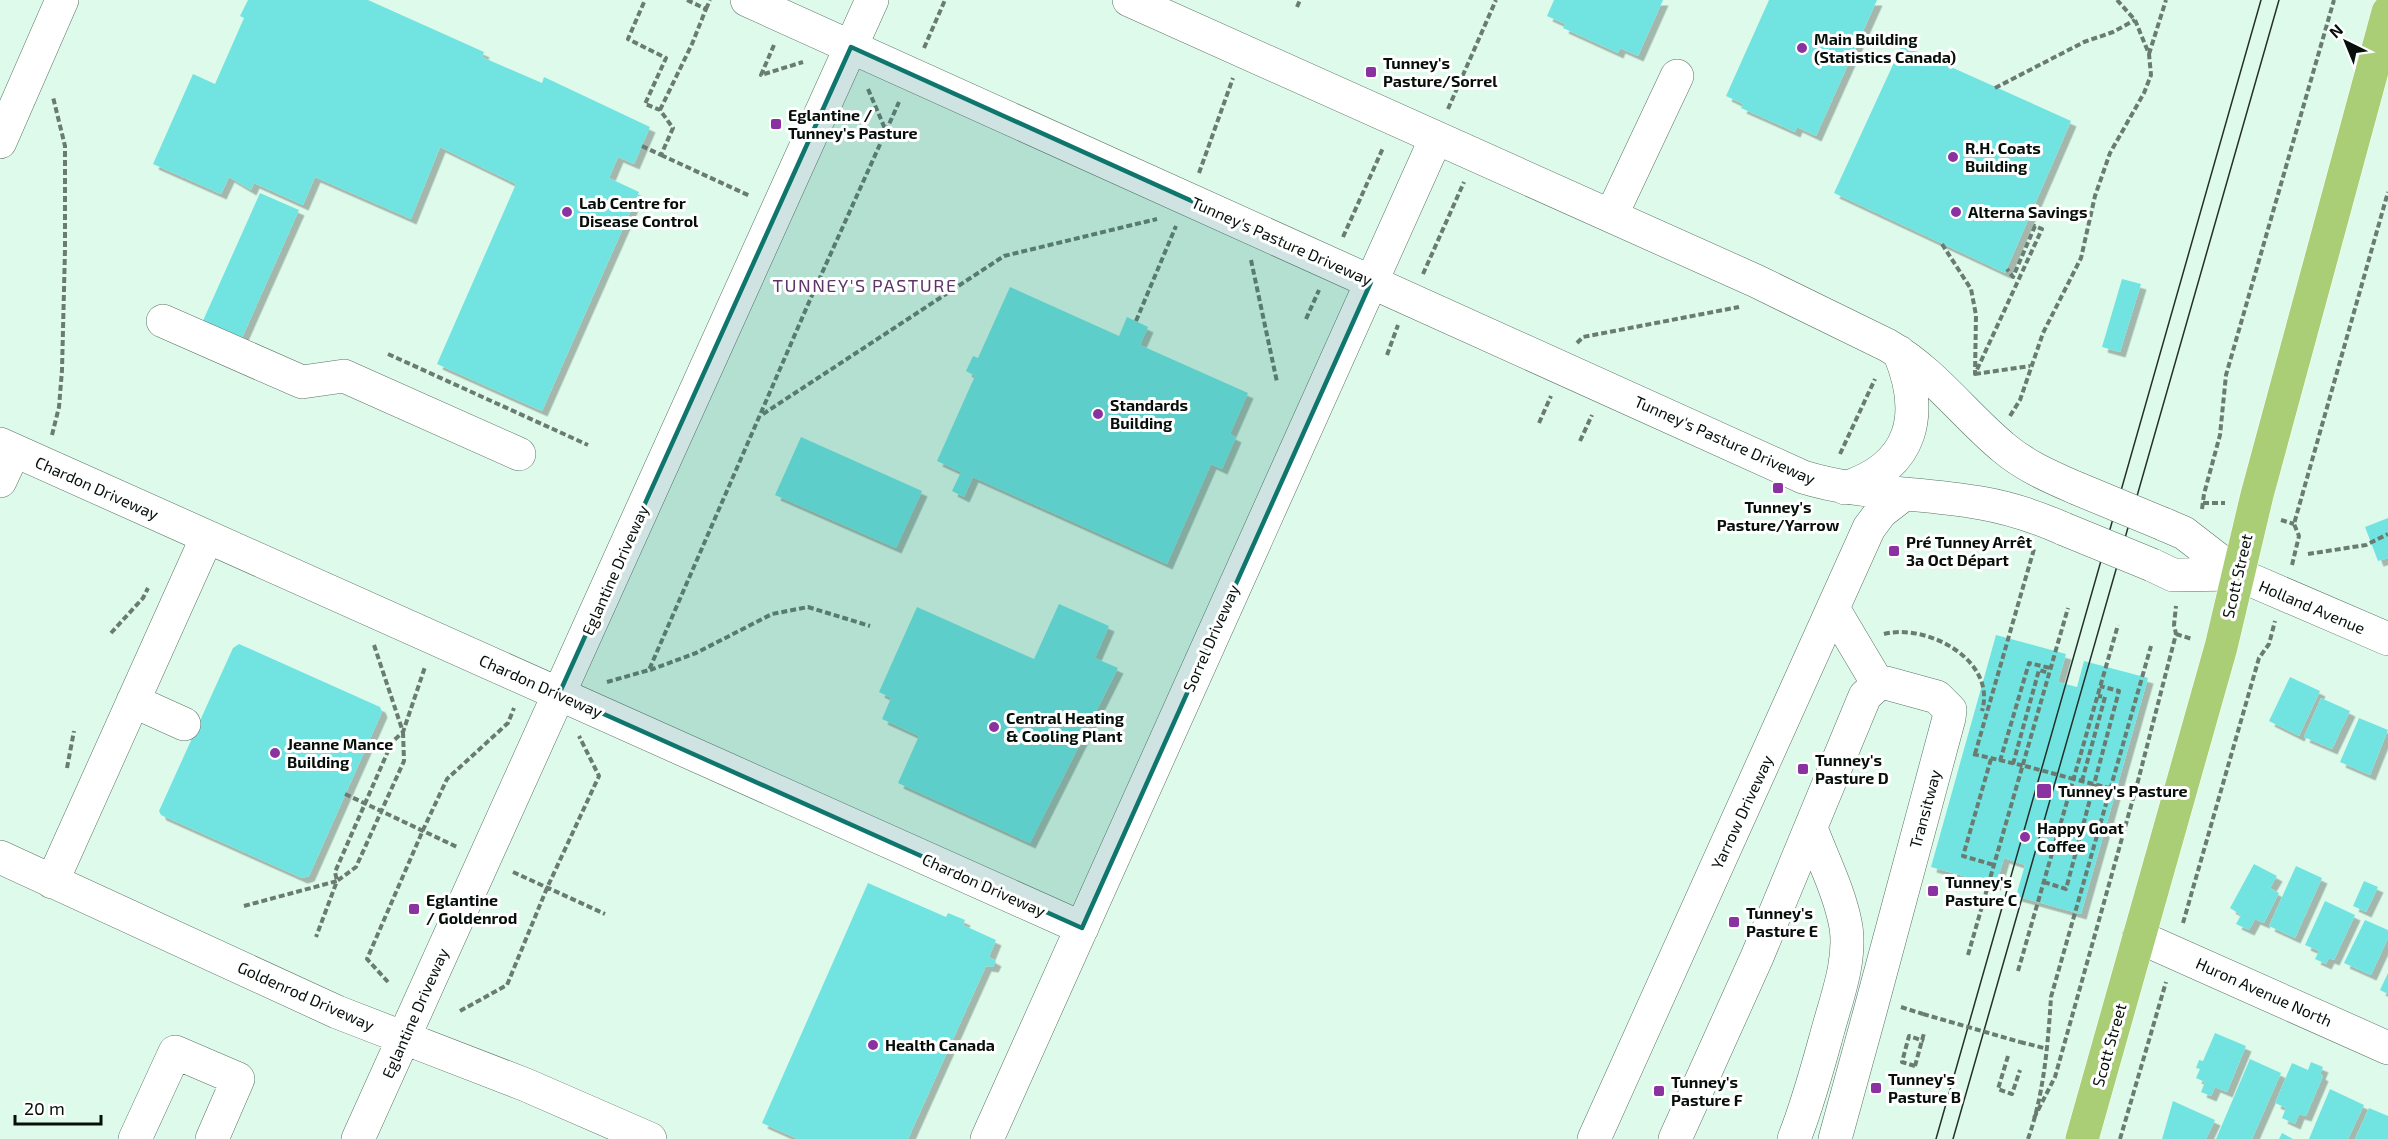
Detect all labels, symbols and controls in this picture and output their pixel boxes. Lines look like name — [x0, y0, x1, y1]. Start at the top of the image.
north arrow — [2316, 12, 2376, 72]
text: N — [2325, 20, 2346, 42]
place label: Main Building (Statistics Canada) — [1814, 29, 1956, 66]
marker: Main Building (Statistics Canada) — [1795, 41, 1809, 55]
place label: Tunney's Pasture/Sorrel — [1383, 53, 1498, 90]
marker: Tunney's Pasture/Sorrel — [1364, 65, 1378, 79]
place label: Eglantine / Tunney's Pasture — [788, 105, 918, 143]
marker: Eglantine / Tunney's Pasture — [769, 117, 783, 131]
place label: R.H. Coats Building — [1965, 138, 2041, 175]
marker: R.H. Coats Building — [1946, 150, 1960, 164]
street label: Tunney's Pasture Driveway — [1189, 192, 1376, 289]
place label: Lab Centre for Disease Control — [579, 193, 699, 230]
place label: Alterna Savings — [1968, 202, 2087, 221]
marker: Lab Centre for Disease Control — [560, 205, 574, 219]
marker: Alterna Savings — [1949, 205, 1963, 219]
district label: TUNNEY'S PASTURE — [773, 274, 957, 296]
street label: Tunney's Pasture Driveway — [1632, 391, 1819, 488]
place label: Standards Building — [1110, 395, 1188, 432]
marker: Standards Building — [1091, 407, 1105, 421]
street label: Chardon Driveway — [33, 452, 162, 523]
marker: Tunney's Pasture/Yarrow — [1771, 481, 1785, 495]
place label: Tunney's Pasture/Yarrow — [1717, 497, 1840, 534]
street label: Eglantine Driveway — [577, 501, 652, 638]
place label: Pré Tunney Arrêt 3a Oct Départ — [1906, 532, 2033, 569]
street label: Scott Street — [2218, 532, 2255, 620]
marker: Pré Tunney Arrêt 3a Oct Départ — [1887, 544, 1901, 558]
street label: Holland Avenue — [2256, 576, 2368, 637]
street label: Sorrel Driveway — [1178, 581, 1243, 694]
street label: Chardon Driveway — [477, 650, 606, 721]
place label: Central Heating & Cooling Plant — [1006, 708, 1125, 745]
marker: Central Heating & Cooling Plant — [987, 720, 1001, 734]
place label: Jeanne Mance Building — [287, 734, 393, 771]
marker: Jeanne Mance Building — [268, 746, 282, 760]
place label: Tunney's Pasture D — [1815, 750, 1889, 787]
street label: Yarrow Driveway — [1707, 751, 1776, 872]
marker: Tunney's Pasture D — [1796, 762, 1810, 776]
street label: Transitway — [1905, 767, 1944, 850]
place label: Tunney's Pasture — [2058, 781, 2188, 801]
marker: Tunney's Pasture — [2035, 782, 2053, 800]
place label: Happy Goat Coffee — [2037, 818, 2124, 855]
marker: Happy Goat Coffee — [2018, 830, 2032, 844]
street label: Chardon Driveway — [920, 849, 1049, 920]
place label: Tunney's Pasture C — [1945, 872, 2017, 909]
marker: Tunney's Pasture C — [1926, 884, 1940, 898]
place label: Eglantine / Goldenrod — [426, 890, 517, 927]
marker: Eglantine / Goldenrod — [407, 902, 421, 916]
place label: Tunney's Pasture E — [1746, 903, 1818, 940]
marker: Tunney's Pasture E — [1727, 915, 1741, 929]
street label: Eglantine Driveway — [377, 944, 452, 1081]
street label: Huron Avenue North — [2193, 953, 2335, 1030]
street label: Goldenrod Driveway — [235, 957, 378, 1034]
street label: Scott Street — [2088, 1001, 2129, 1089]
place label: Health Canada — [885, 1035, 995, 1054]
marker: Health Canada — [866, 1038, 880, 1052]
place label: Tunney's Pasture B — [1888, 1069, 1961, 1106]
place label: Tunney's Pasture F — [1671, 1072, 1743, 1109]
marker: Tunney's Pasture B — [1869, 1081, 1883, 1095]
marker: Tunney's Pasture F — [1652, 1084, 1666, 1098]
scale bar — [15, 1088, 100, 1126]
text: 20 m — [24, 1097, 65, 1119]

